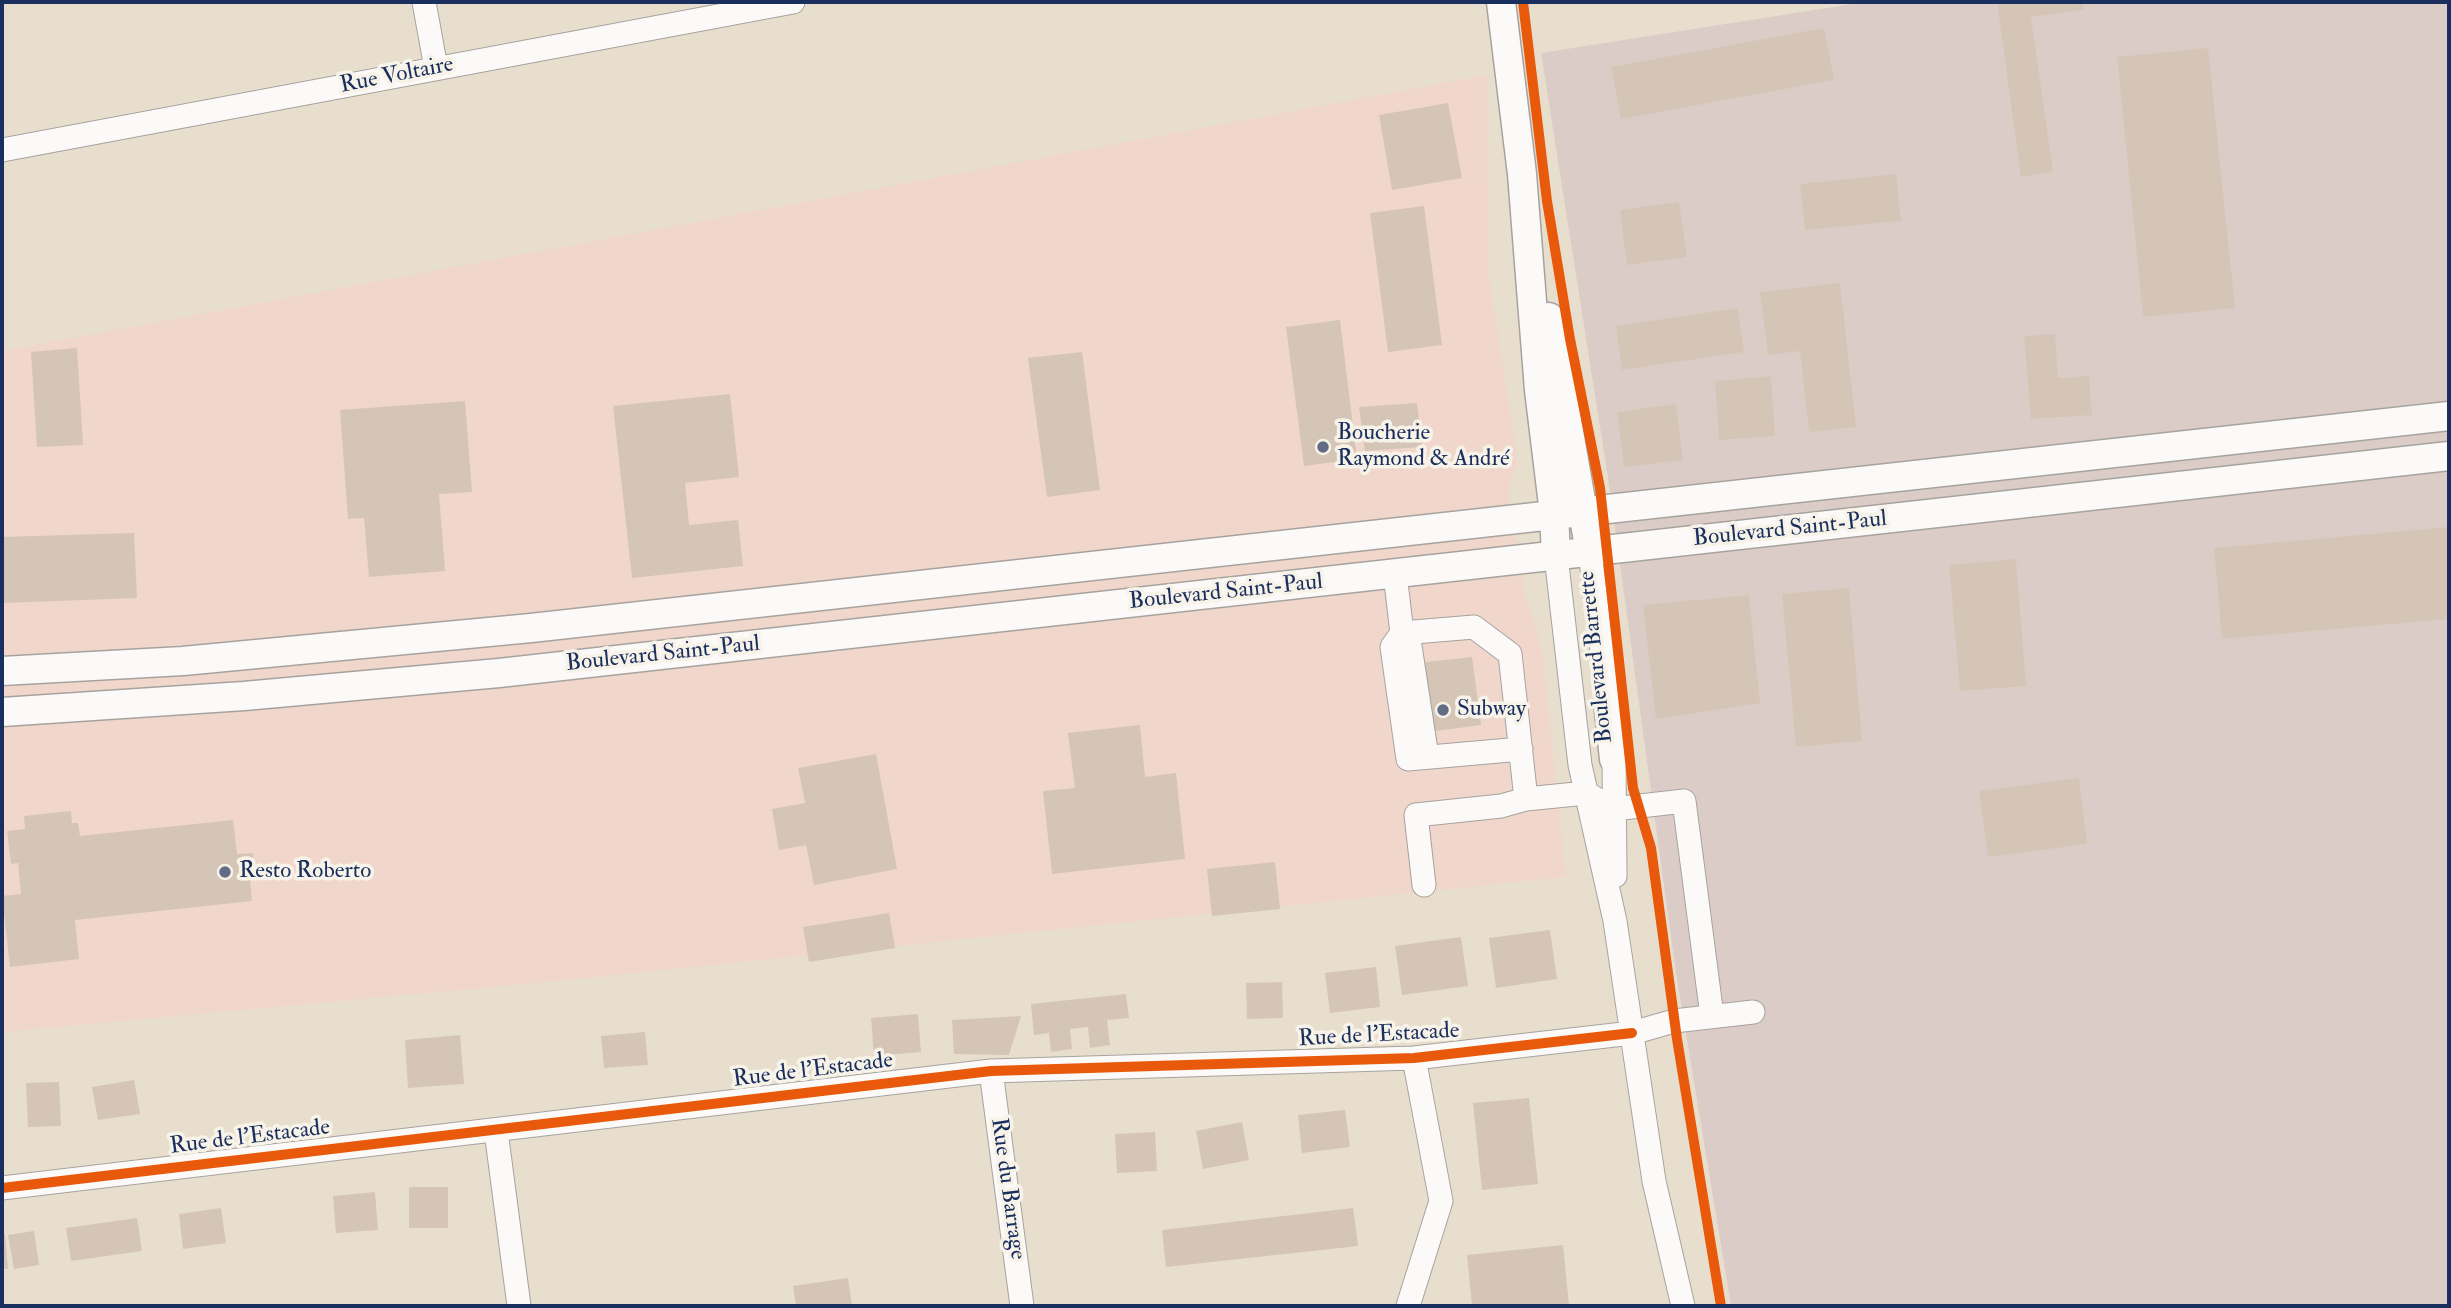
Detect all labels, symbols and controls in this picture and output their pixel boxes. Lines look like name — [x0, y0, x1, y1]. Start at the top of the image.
street label: Rue Voltaire — [338, 52, 456, 100]
place label: Boucherie Raymond & André — [1337, 420, 1510, 474]
marker: Boucherie Raymond & André — [1315, 439, 1331, 455]
street label: Boulevard Saint-Paul — [1692, 506, 1888, 554]
street label: Boulevard Saint-Paul — [1128, 569, 1324, 617]
street label: Boulevard Barrette — [1574, 570, 1620, 744]
street label: Boulevard Saint-Paul — [565, 631, 761, 679]
place label: Subway — [1457, 696, 1526, 724]
marker: Subway — [1435, 702, 1451, 718]
place label: Resto Roberto — [239, 858, 371, 886]
marker: Resto Roberto — [217, 864, 233, 880]
street label: Rue de l'Estacade — [1298, 1018, 1460, 1054]
street label: Rue de l'Estacade — [731, 1047, 895, 1095]
street label: Rue de l'Estacade — [168, 1114, 332, 1162]
street label: Rue du Barrage — [983, 1116, 1031, 1262]

